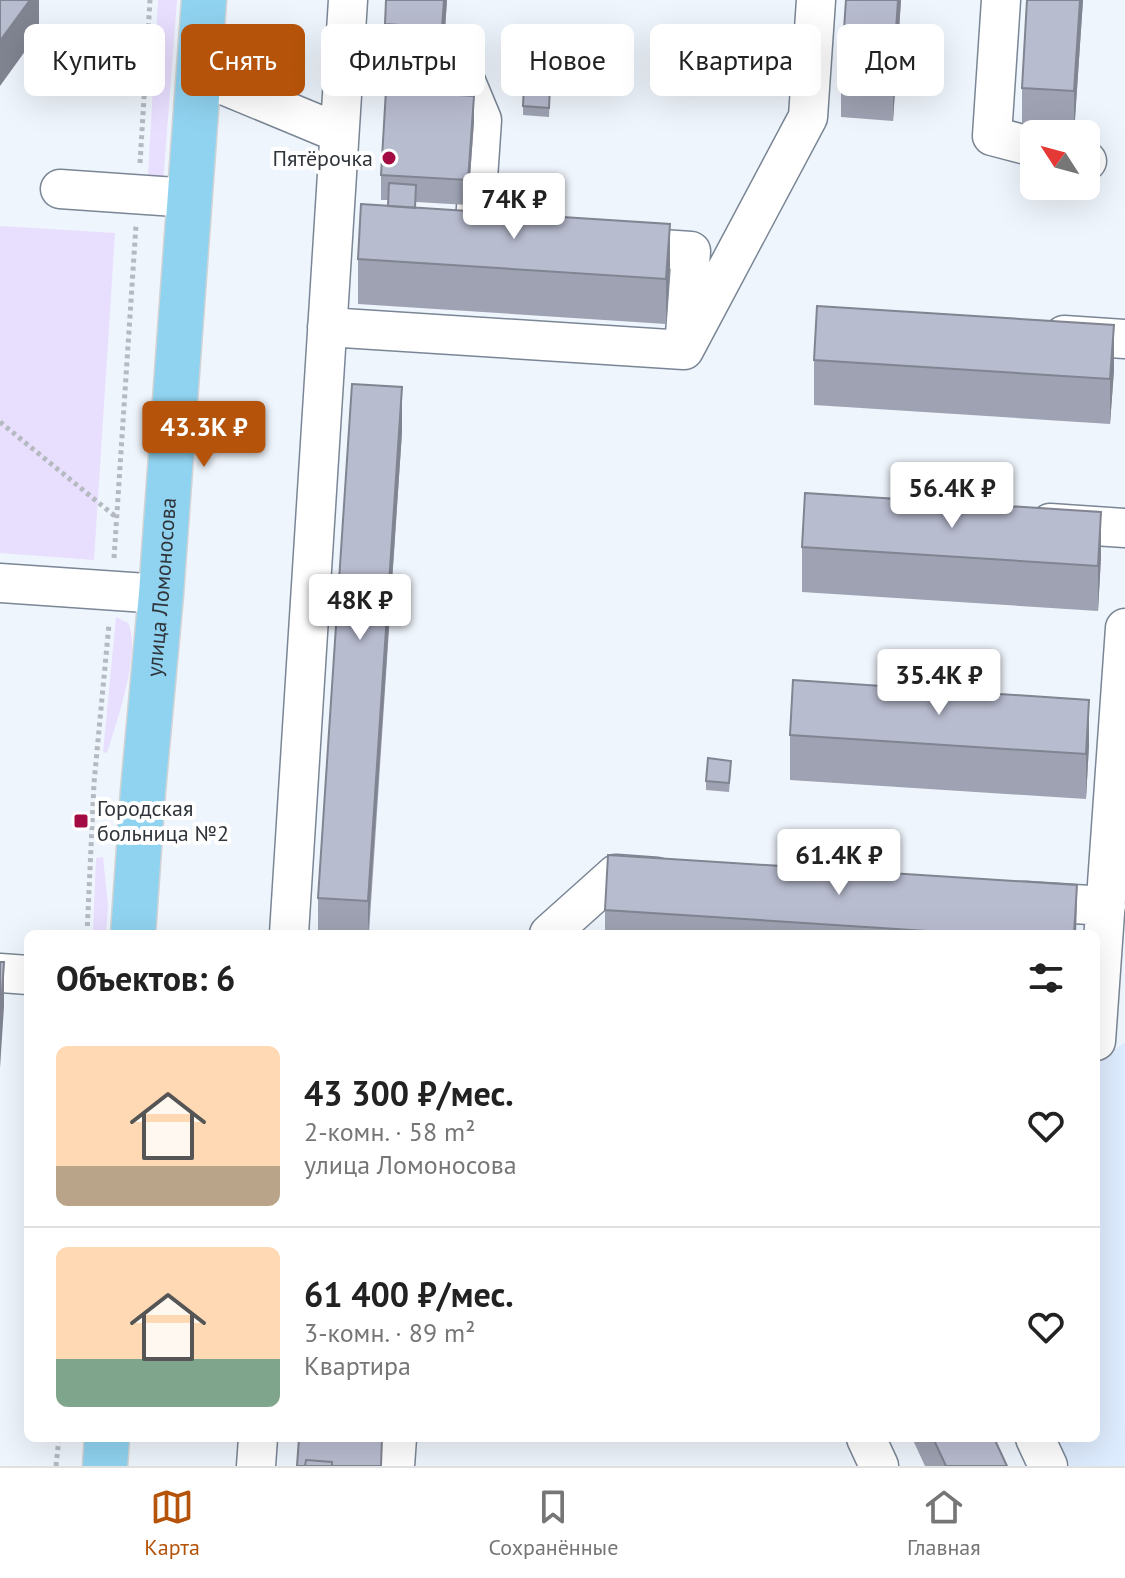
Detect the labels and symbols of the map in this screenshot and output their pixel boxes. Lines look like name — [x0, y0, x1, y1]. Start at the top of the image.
north arrow — [1020, 120, 1100, 200]
place label: Пятёрочка — [273, 144, 373, 172]
marker: Пятёрочка — [380, 149, 398, 167]
pin: 74K ₽ — [458, 173, 570, 241]
pin: 43.3K ₽ — [130, 401, 278, 469]
pin: 56.4K ₽ — [878, 462, 1026, 530]
street label: улица Ломоносова — [139, 496, 182, 678]
pin: 48K ₽ — [304, 574, 416, 642]
pin: 35.4K ₽ — [865, 649, 1013, 717]
place label: Городская больница №2 — [97, 794, 229, 847]
marker: Городская больница №2 — [72, 812, 90, 830]
pin: 61.4K ₽ — [765, 829, 913, 897]

